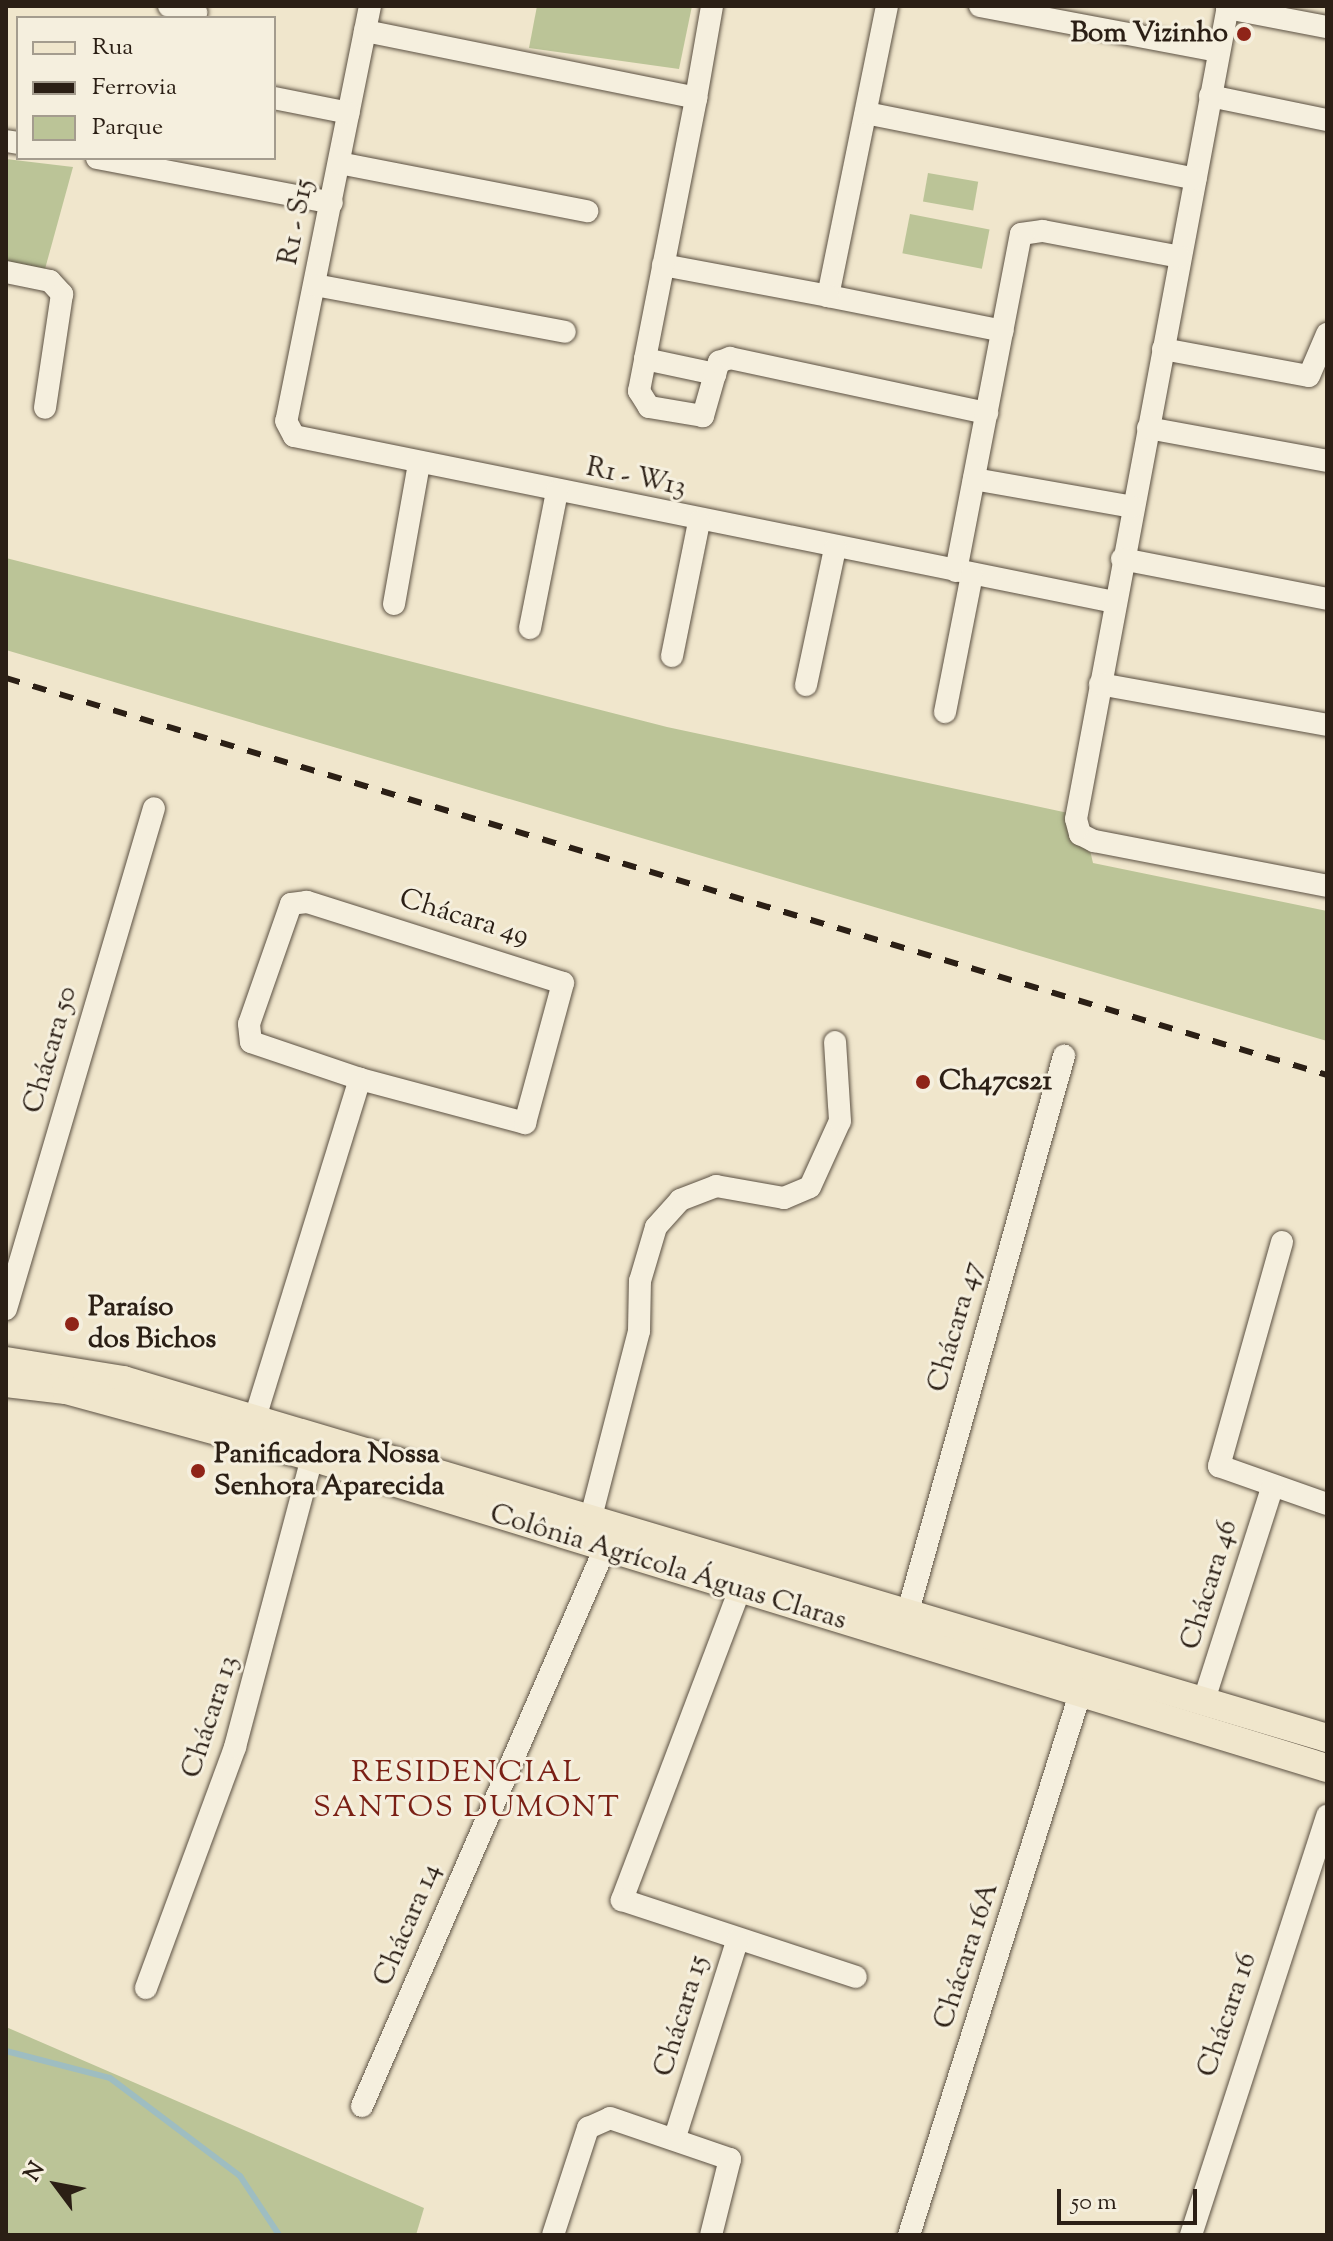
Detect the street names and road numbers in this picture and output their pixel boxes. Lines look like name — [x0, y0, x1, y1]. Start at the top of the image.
street label: R1 - S15 — [272, 176, 322, 268]
street label: R1 - W13 — [583, 451, 689, 505]
street label: Chácara 49 — [395, 882, 533, 954]
street label: Chácara 50 — [17, 983, 85, 1117]
street label: Chácara 47 — [921, 1258, 991, 1396]
street label: Colônia Agrícola Águas Claras — [486, 1498, 850, 1638]
street label: Chácara 46 — [1174, 1516, 1246, 1654]
street label: Chácara 13 — [175, 1651, 247, 1783]
street label: Chácara 14 — [367, 1859, 449, 1991]
street label: Chácara 16A — [928, 1879, 1006, 2033]
street label: Chácara 16 — [1191, 1948, 1265, 2082]
street label: Chácara 15 — [648, 1951, 716, 2081]

